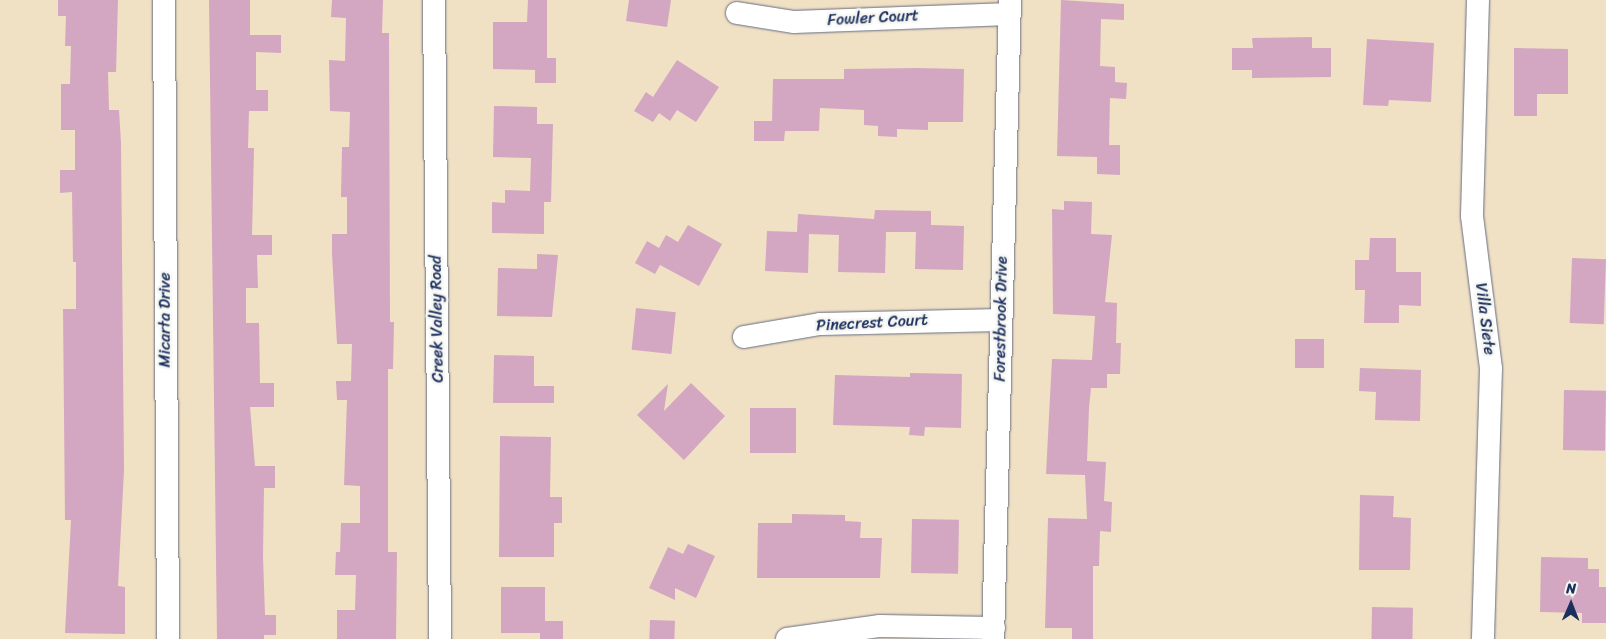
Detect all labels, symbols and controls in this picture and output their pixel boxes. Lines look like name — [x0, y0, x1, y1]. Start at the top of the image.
street label: Fowler Court — [827, 6, 919, 30]
street label: Creek Valley Road — [426, 256, 448, 382]
street label: Forestbrook Drive — [990, 256, 1012, 382]
street label: Micarta Drive — [155, 273, 175, 367]
street label: Villa Siete — [1471, 282, 1499, 356]
street label: Pinecrest Court — [816, 310, 928, 336]
text: N — [1566, 576, 1576, 601]
north arrow — [1546, 579, 1596, 629]

